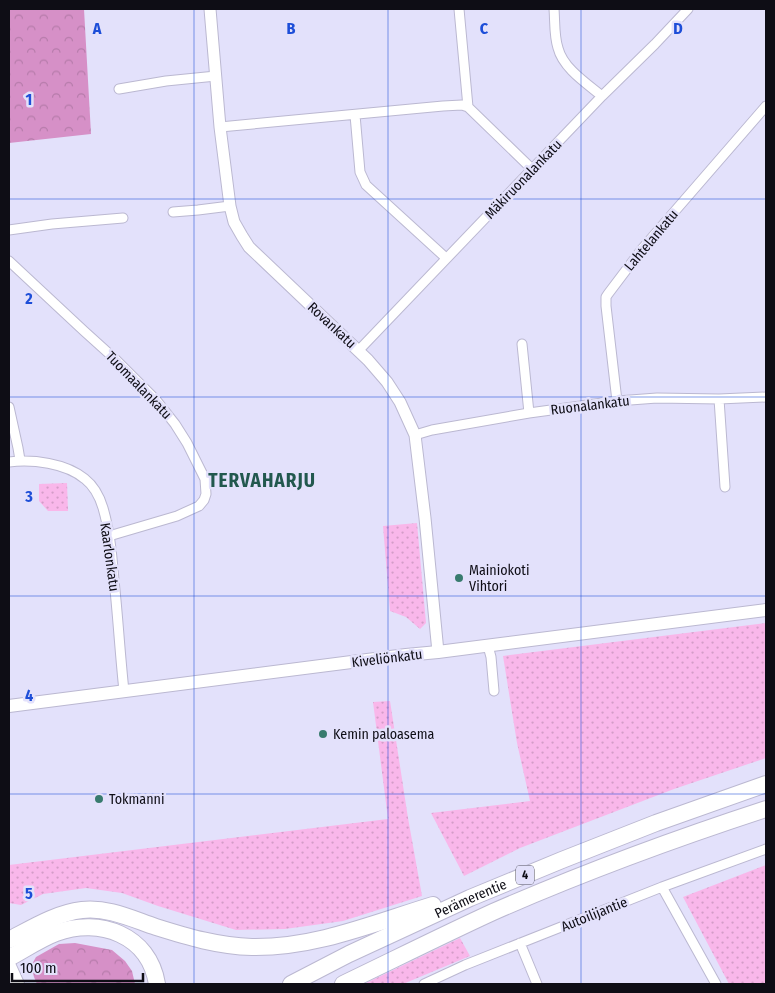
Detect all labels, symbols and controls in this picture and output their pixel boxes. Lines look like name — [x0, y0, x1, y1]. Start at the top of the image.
text: A — [92, 19, 102, 38]
text: B — [287, 19, 296, 38]
text: C — [480, 19, 489, 38]
text: D — [673, 19, 683, 38]
text: 1 — [26, 90, 32, 109]
street label: Mäkiruonalankatu — [481, 136, 565, 222]
street label: Lahtelankatu — [621, 206, 682, 274]
text: 2 — [24, 289, 33, 308]
street label: Rovankatu — [304, 299, 359, 352]
street label: Tuomaalankatu — [102, 348, 175, 423]
street label: Ruonalankatu — [550, 392, 630, 419]
district label: TERVAHARJU — [208, 469, 316, 492]
text: 3 — [24, 487, 33, 506]
street label: Kaarlonkatu — [96, 522, 123, 593]
place label: Mainiokoti Vihtori — [469, 562, 529, 595]
marker: Mainiokoti Vihtori — [453, 572, 465, 584]
street label: Kiveliönkatu — [351, 646, 423, 671]
text: 4 — [25, 686, 33, 705]
place label: Kemin paloasema — [333, 726, 434, 743]
marker: Kemin paloasema — [317, 728, 329, 740]
place label: Tokmanni — [109, 791, 165, 808]
marker: Tokmanni — [93, 793, 105, 805]
road number: 4 — [516, 866, 534, 884]
street label: Perämerentie — [432, 876, 509, 922]
text: 5 — [25, 884, 33, 903]
street label: Autoilijantie — [559, 893, 630, 935]
scale bar — [12, 950, 144, 982]
text: 100 m — [20, 959, 57, 977]

